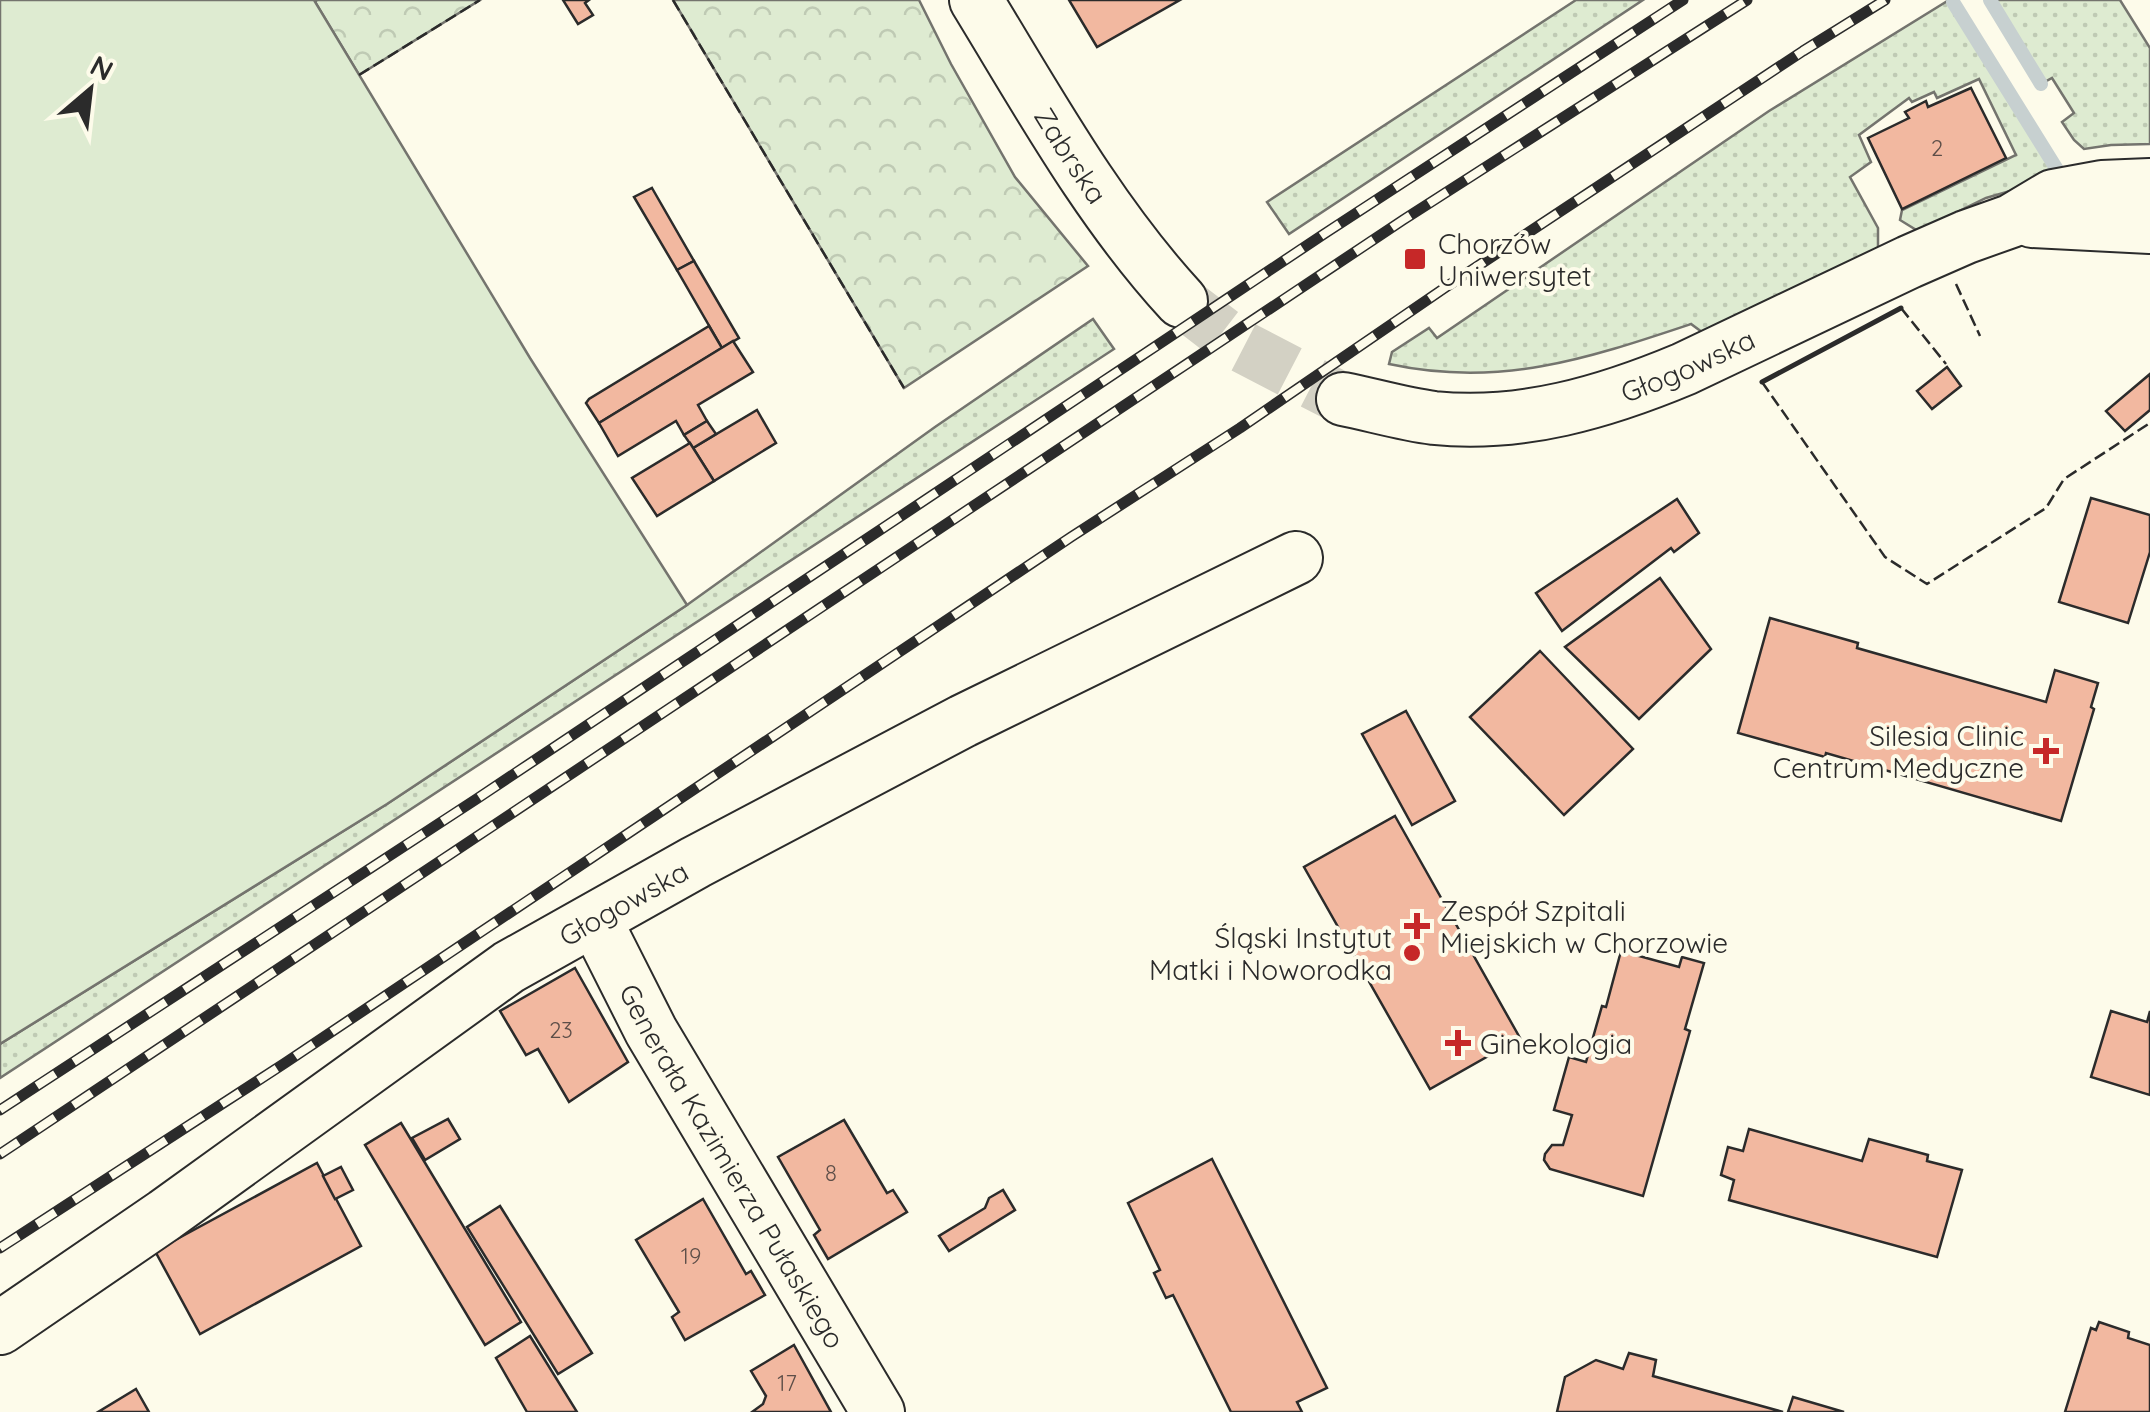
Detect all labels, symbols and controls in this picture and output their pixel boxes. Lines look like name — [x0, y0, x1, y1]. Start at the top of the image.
north arrow — [40, 40, 140, 140]
text: N — [85, 47, 119, 88]
street label: Zabrska — [1027, 100, 1115, 210]
house number: 2 — [1931, 134, 1943, 162]
place label: Chorzów Uniwersytet — [1438, 226, 1592, 293]
marker: Chorzów Uniwersytet — [1402, 246, 1428, 272]
street label: Głogowska — [1616, 321, 1760, 409]
place label: Silesia Clinic Centrum Medyczne — [1773, 718, 2024, 785]
marker: Silesia Clinic Centrum Medyczne — [2033, 738, 2059, 764]
street label: Głogowska — [552, 853, 694, 953]
place label: Zespół Szpitali Miejskich w Chorzowie — [1440, 893, 1728, 960]
marker: Zespół Szpitali Miejskich w Chorzowie — [1404, 913, 1430, 939]
place label: Śląski Instytut Matki i Noworodka — [1149, 920, 1392, 987]
marker: Śląski Instytut Matki i Noworodka — [1401, 942, 1423, 964]
street label: Generała Kazimierza Pułaskiego — [612, 978, 853, 1354]
house number: 23 — [549, 1016, 573, 1044]
place label: Ginekologia — [1480, 1026, 1632, 1061]
marker: Ginekologia — [1445, 1030, 1471, 1056]
house number: 8 — [825, 1159, 837, 1187]
house number: 19 — [681, 1242, 701, 1270]
house number: 17 — [777, 1369, 797, 1397]

